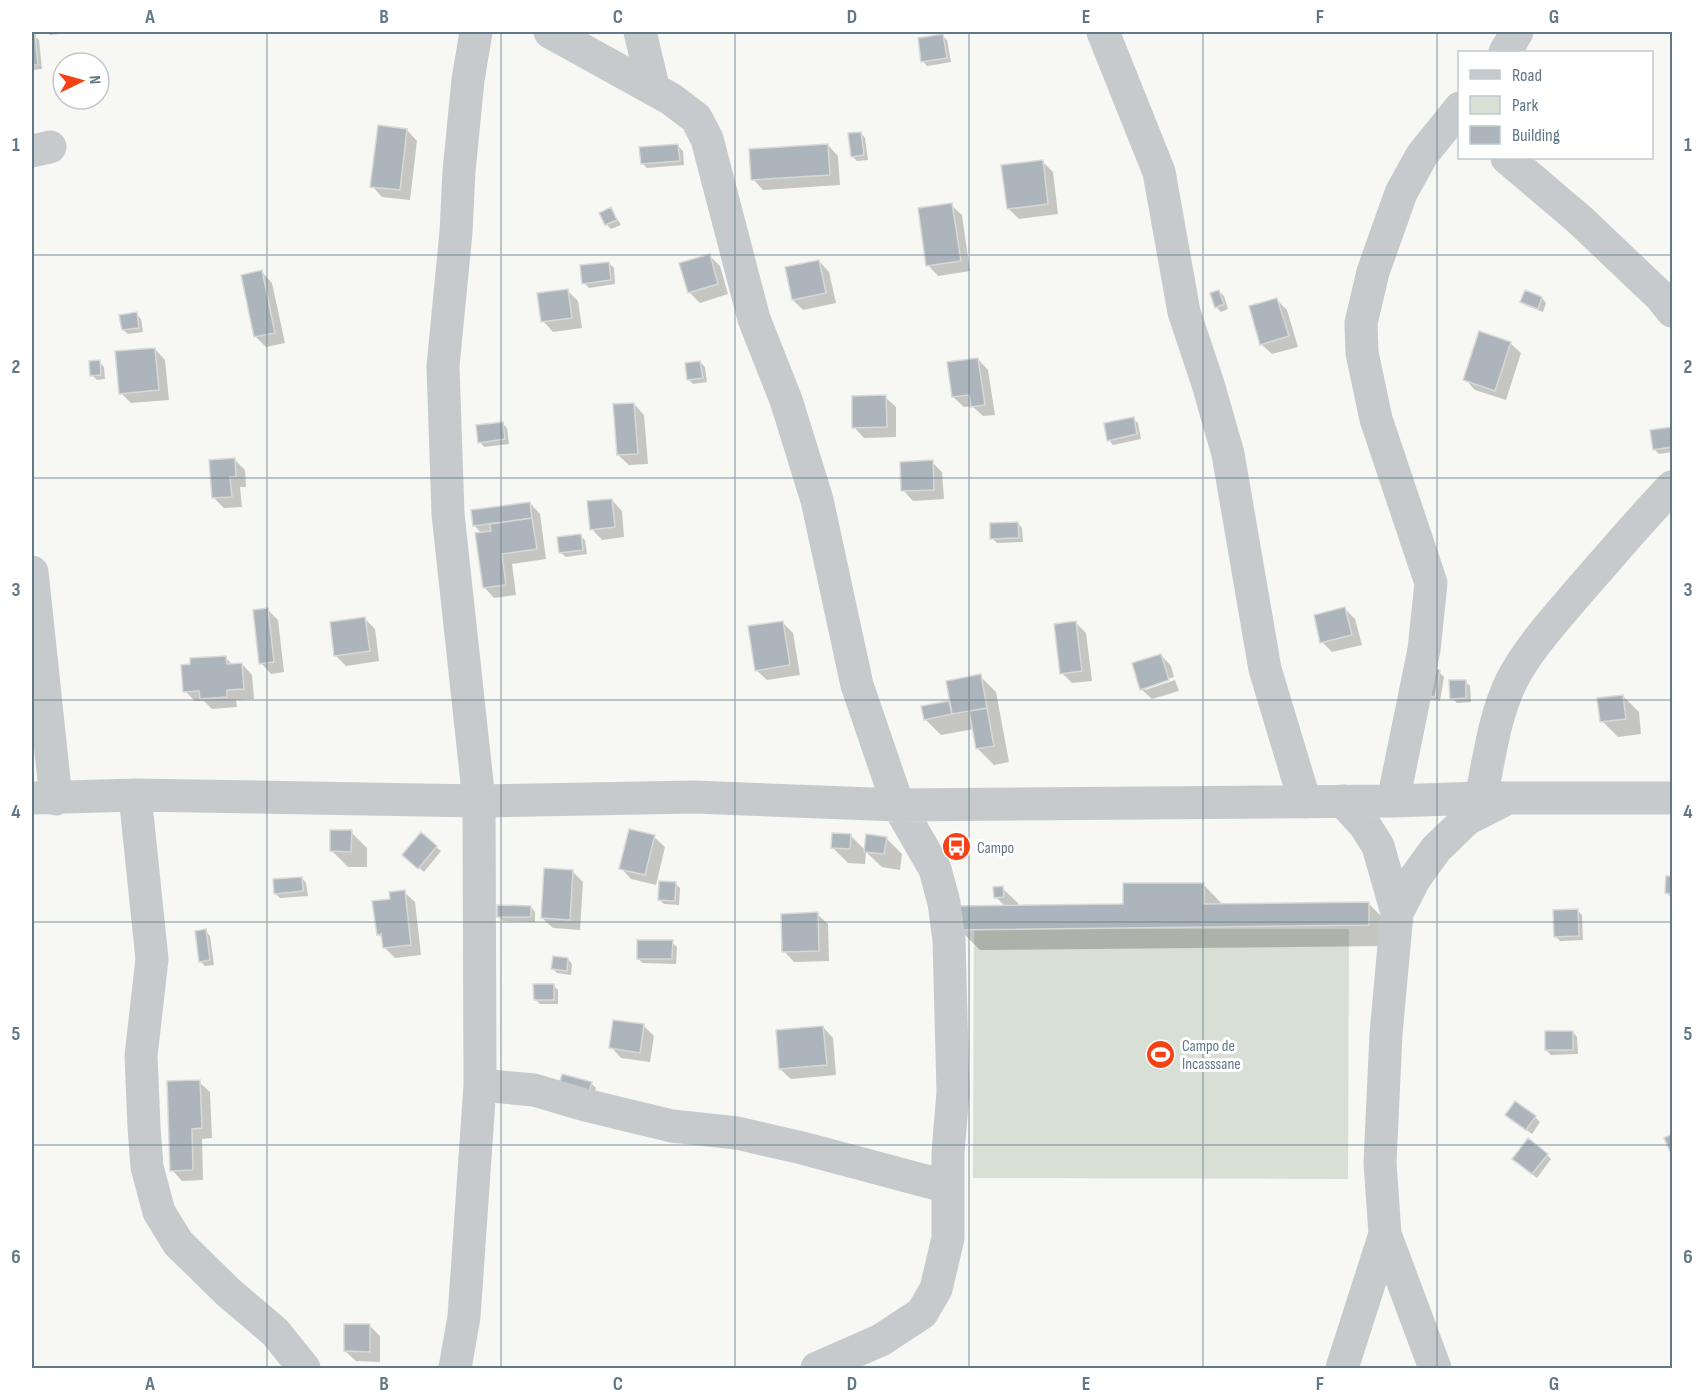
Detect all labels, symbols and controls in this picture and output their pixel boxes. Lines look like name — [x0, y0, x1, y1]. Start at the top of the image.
text: A — [144, 5, 155, 29]
text: B — [379, 5, 389, 29]
text: C — [613, 5, 623, 29]
text: D — [847, 5, 857, 29]
text: E — [1082, 5, 1090, 29]
text: F — [1316, 5, 1324, 29]
text: G — [1549, 5, 1559, 29]
north arrow — [51, 51, 111, 111]
legend — [1458, 51, 1653, 159]
text: Road — [1512, 65, 1542, 86]
text: N — [85, 75, 104, 85]
text: Park — [1512, 95, 1538, 116]
text: Building — [1512, 125, 1560, 146]
text: 1 — [12, 133, 20, 157]
text: 1 — [1684, 133, 1692, 157]
text: 2 — [12, 355, 20, 379]
text: 2 — [1684, 355, 1692, 379]
text: 3 — [12, 578, 21, 602]
text: 3 — [1684, 578, 1693, 602]
text: 4 — [11, 800, 21, 824]
text: 4 — [1683, 800, 1693, 824]
bus stop icon: Campo — [940, 831, 972, 863]
place label: Campo — [977, 839, 1014, 858]
text: 5 — [12, 1022, 21, 1046]
text: 5 — [1684, 1022, 1693, 1046]
place label: Campo de Incasssane — [1182, 1037, 1241, 1074]
sports icon: Campo de Incasssane — [1145, 1038, 1177, 1070]
text: 6 — [11, 1245, 21, 1269]
text: 6 — [1683, 1245, 1693, 1269]
text: A — [144, 1372, 155, 1396]
text: B — [379, 1372, 389, 1396]
text: C — [613, 1372, 623, 1396]
text: D — [847, 1372, 857, 1396]
text: E — [1082, 1372, 1090, 1396]
text: F — [1316, 1372, 1324, 1396]
text: G — [1549, 1372, 1559, 1396]

